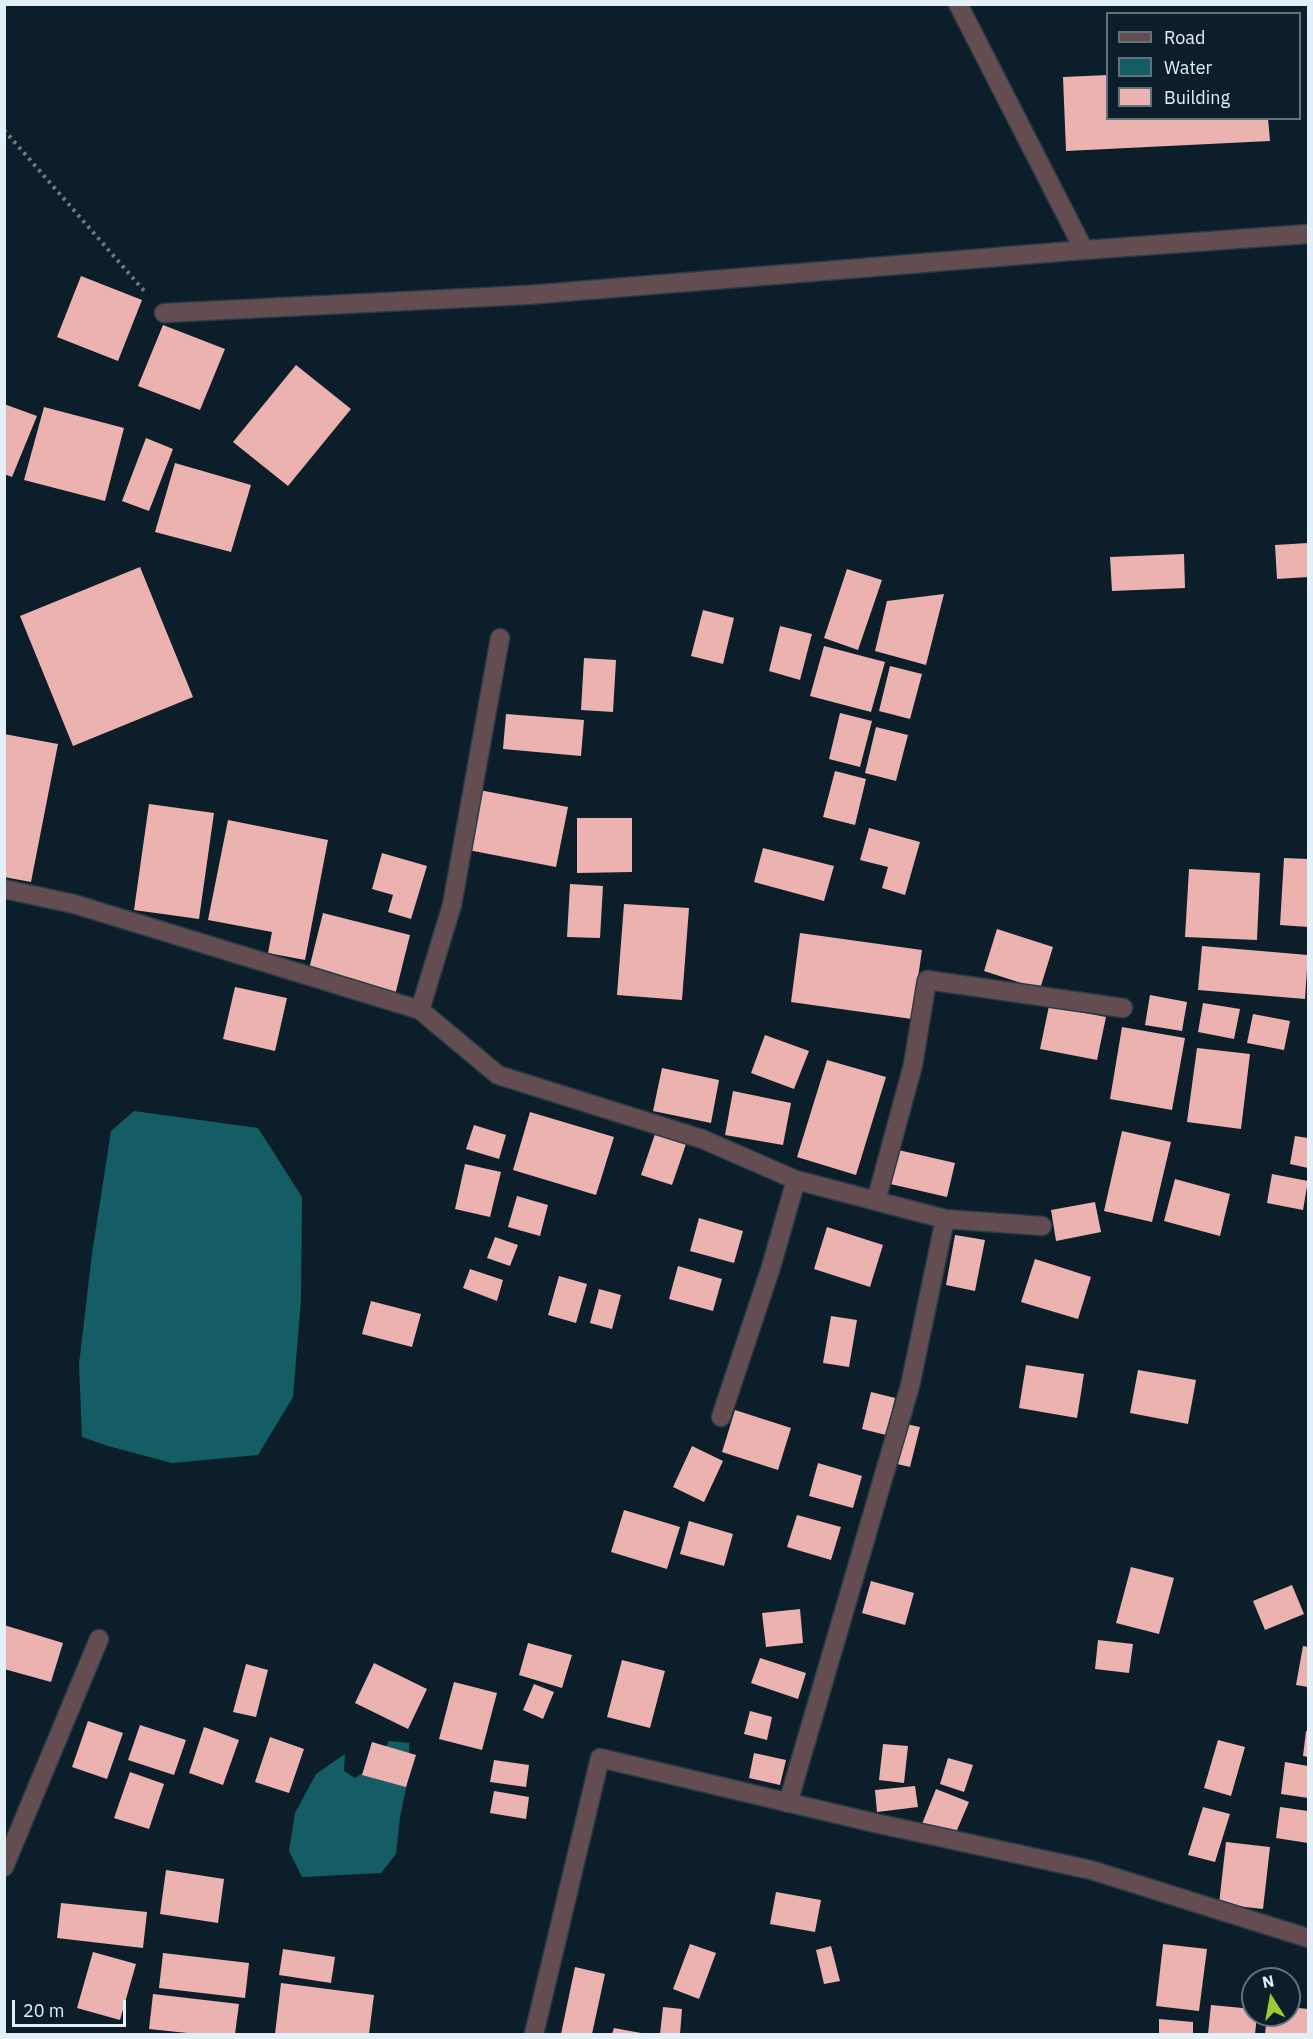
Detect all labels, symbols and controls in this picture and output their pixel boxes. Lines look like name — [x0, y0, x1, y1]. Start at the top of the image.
legend — [1106, 12, 1301, 120]
text: Road — [1164, 26, 1205, 49]
text: Water — [1164, 56, 1212, 79]
text: Building — [1164, 86, 1230, 109]
north arrow — [1241, 1967, 1301, 2027]
text: N — [1260, 1970, 1276, 1992]
scale bar — [15, 1988, 129, 2026]
text: 20 m — [23, 1999, 65, 2022]

